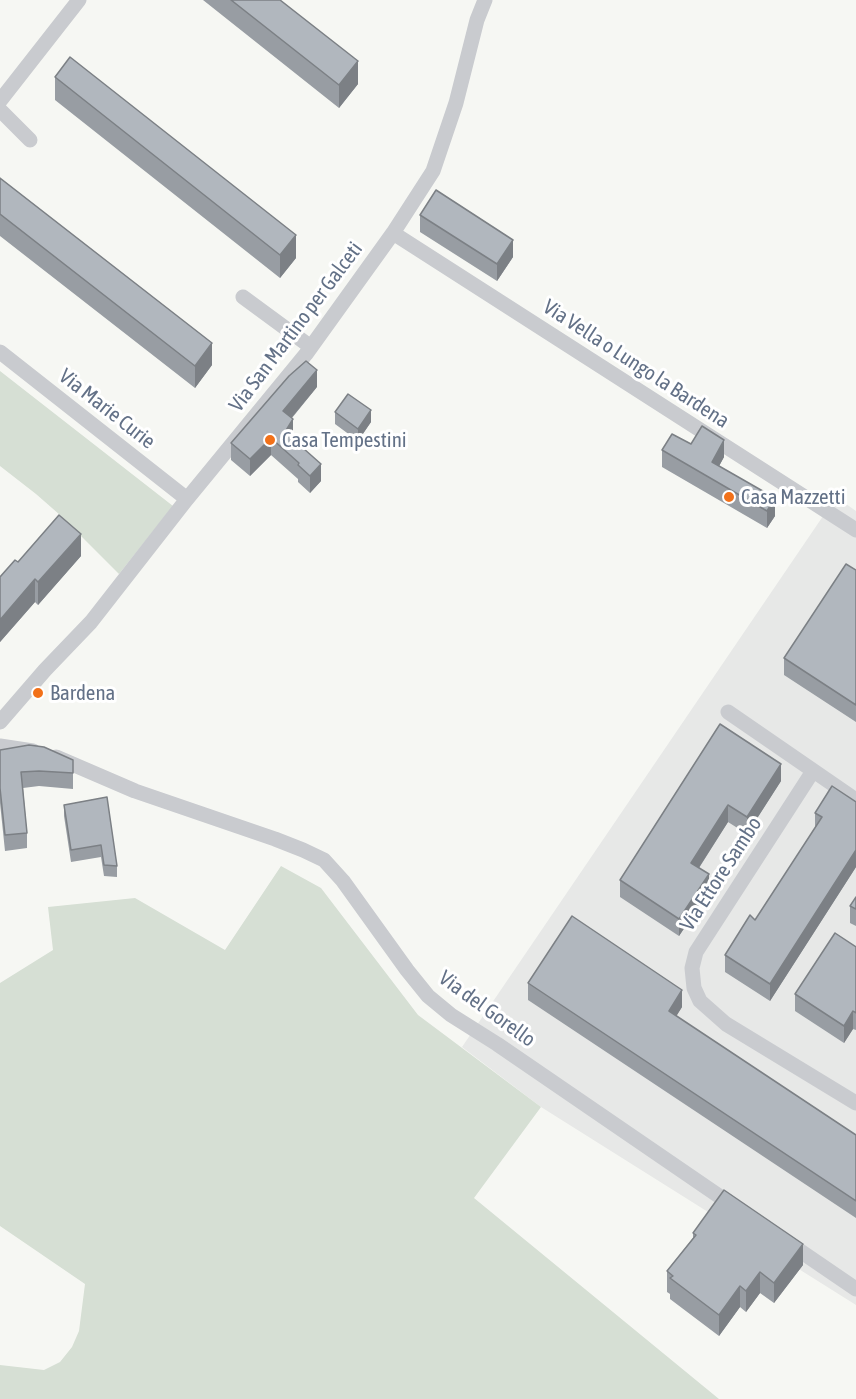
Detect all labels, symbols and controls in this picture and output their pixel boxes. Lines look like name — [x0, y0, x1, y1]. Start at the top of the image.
street label: Via San Martino per Galceti — [224, 237, 368, 417]
street label: Via Vella o Lungo la Bardena — [538, 294, 734, 434]
street label: Via Marie Curie — [54, 364, 160, 454]
place label: Casa Tempestini — [282, 427, 407, 453]
marker: Casa Tempestini — [263, 433, 277, 447]
place label: Casa Mazzetti — [741, 484, 845, 510]
marker: Casa Mazzetti — [722, 490, 736, 504]
place label: Bardena — [50, 680, 115, 706]
marker: Bardena — [31, 686, 45, 700]
street label: Via Ettore Sambo — [675, 812, 767, 936]
street label: Via del Gorello — [434, 966, 540, 1052]

